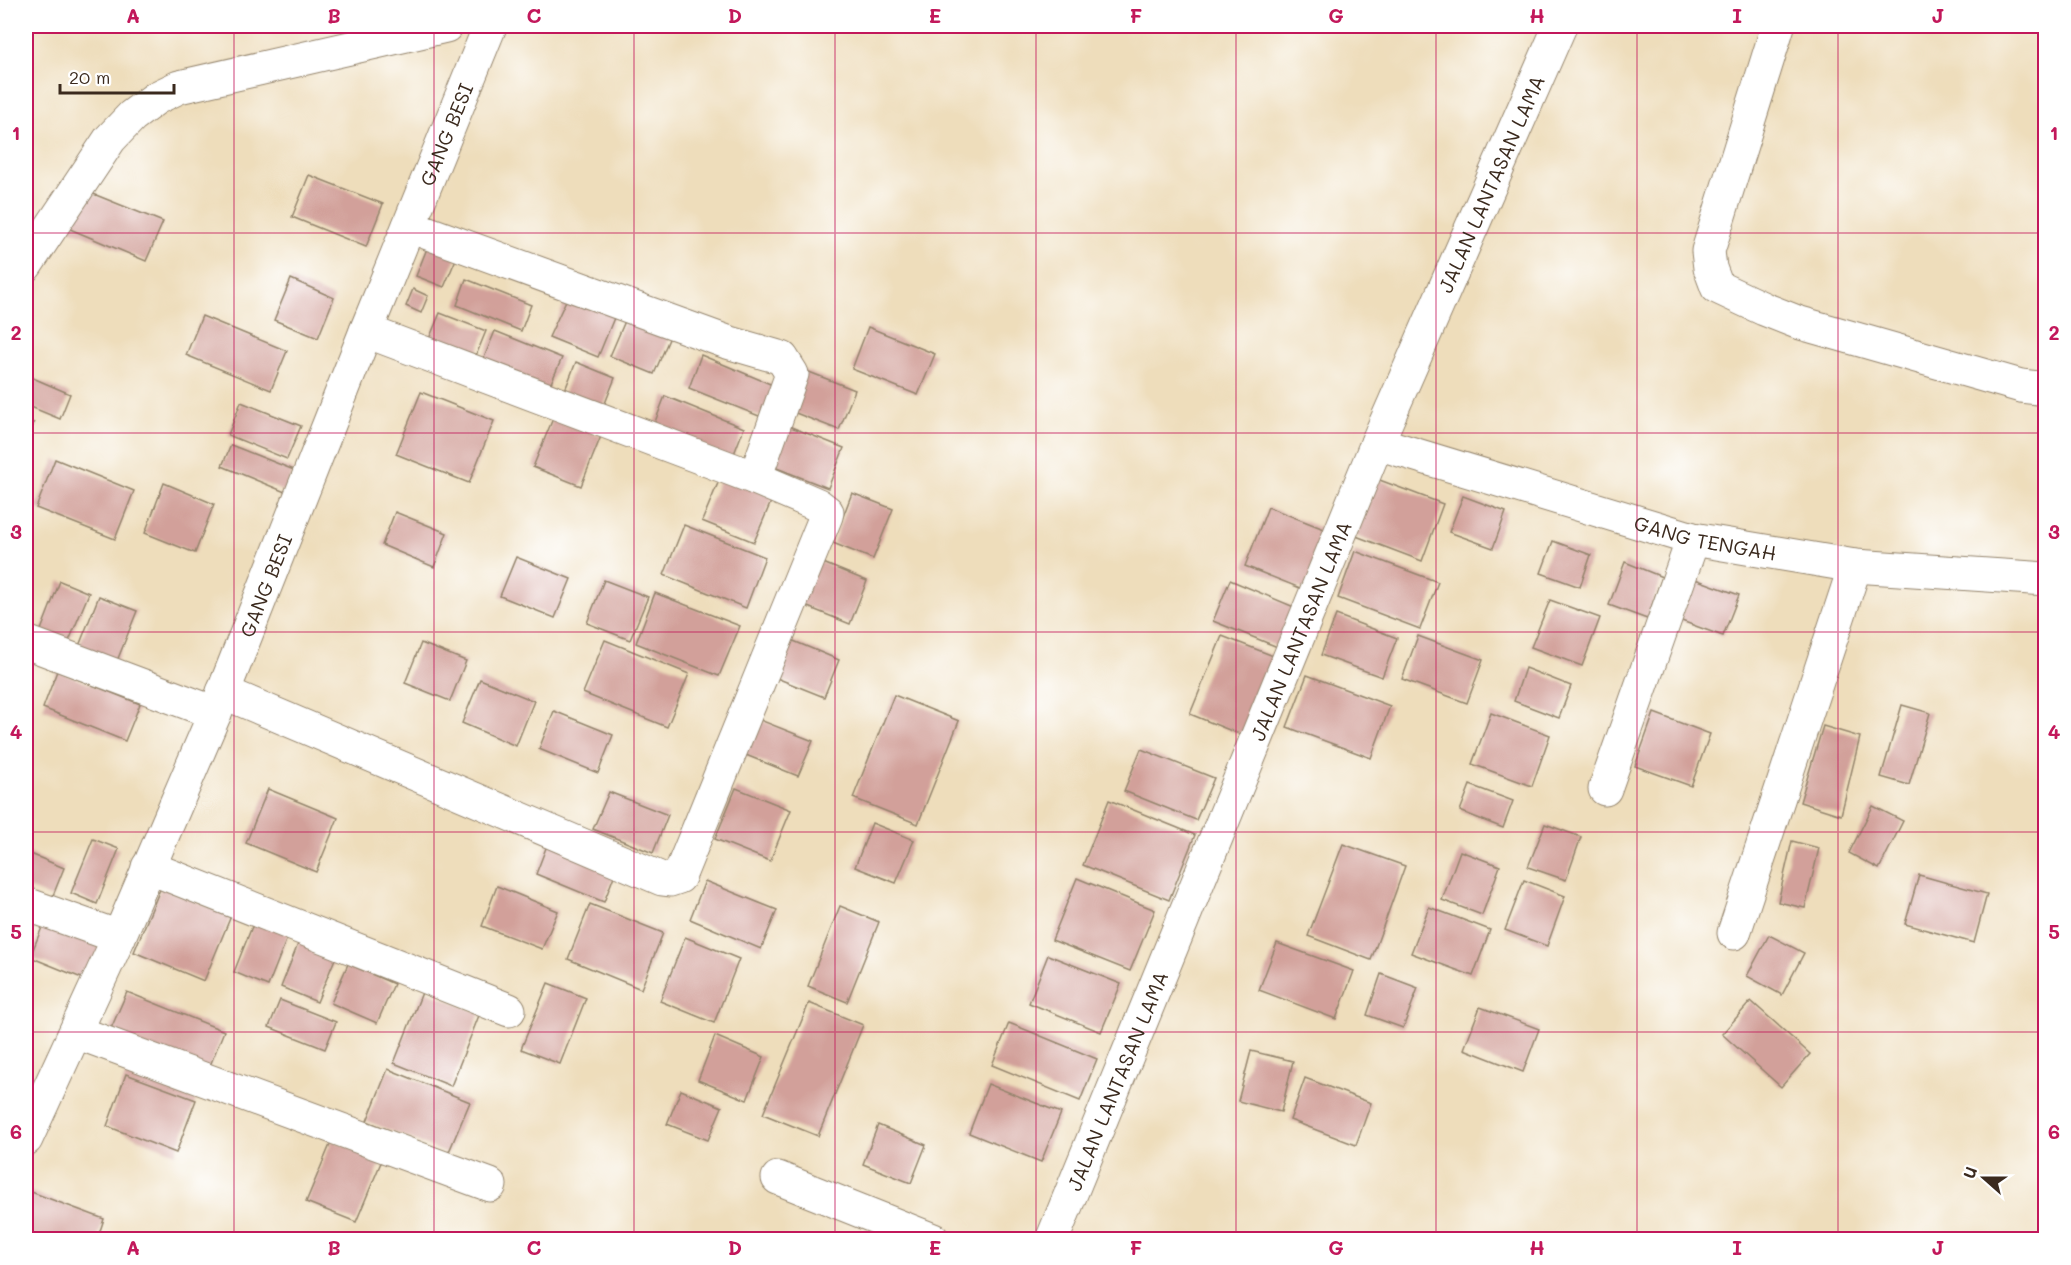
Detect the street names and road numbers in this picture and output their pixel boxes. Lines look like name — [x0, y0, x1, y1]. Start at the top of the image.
street label: JALAN LANTASAN LAMA — [1432, 71, 1550, 296]
street label: GANG BESI — [413, 79, 478, 190]
street label: GANG TENGAH — [1631, 509, 1778, 566]
street label: JALAN LANTASAN LAMA — [1244, 517, 1357, 744]
street label: GANG BESI — [233, 530, 297, 641]
street label: JALAN LANTASAN LAMA — [1061, 967, 1173, 1194]

